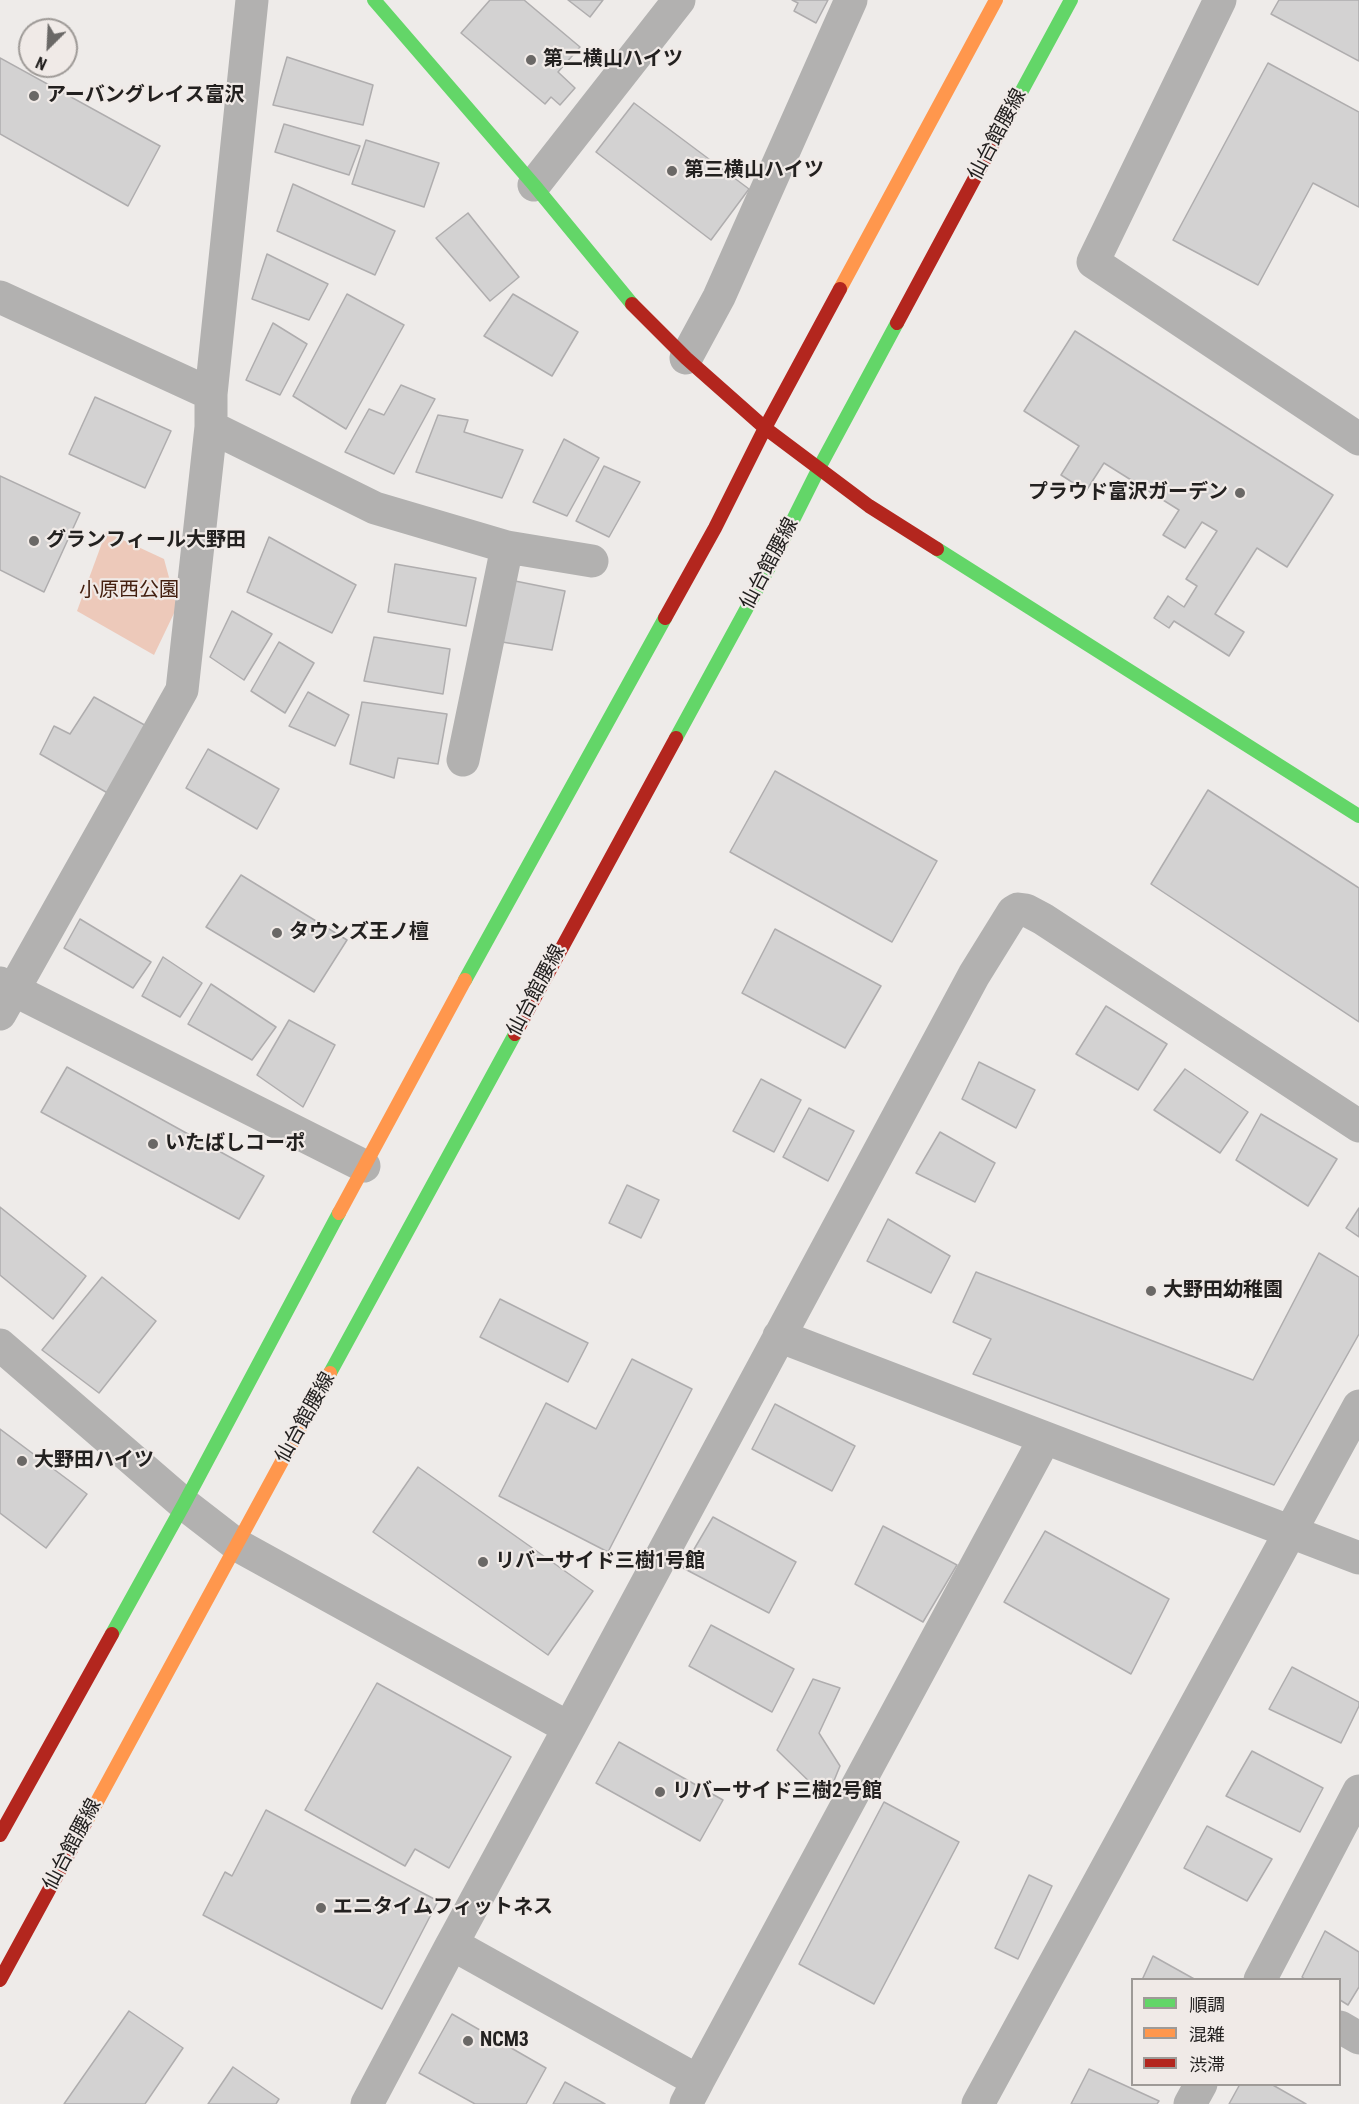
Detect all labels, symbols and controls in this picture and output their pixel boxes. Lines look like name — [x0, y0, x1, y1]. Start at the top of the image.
north arrow — [18, 18, 78, 78]
place label: 第二横山ハイツ — [543, 48, 683, 72]
text: N — [33, 52, 50, 74]
marker: 第二横山ハイツ — [524, 53, 538, 67]
place label: アーバングレイス富沢 — [46, 84, 245, 108]
street label: 仙台館腰線 — [964, 85, 1032, 185]
marker: アーバングレイス富沢 — [27, 89, 41, 103]
place label: 第三横山ハイツ — [684, 159, 824, 183]
marker: 第三横山ハイツ — [665, 164, 679, 178]
place label: プラウド富沢ガーデン — [1028, 481, 1228, 505]
marker: プラウド富沢ガーデン — [1233, 486, 1247, 500]
street label: 仙台館腰線 — [736, 514, 804, 614]
place label: グランフィール大野田 — [46, 529, 246, 553]
marker: グランフィール大野田 — [27, 534, 41, 548]
park label: 小原西公園 — [79, 579, 179, 603]
place label: タウンズ王ノ檀 — [289, 921, 429, 945]
marker: タウンズ王ノ檀 — [270, 926, 284, 940]
street label: 仙台館腰線 — [503, 941, 571, 1041]
place label: いたばしコーポ — [165, 1132, 305, 1156]
marker: いたばしコーポ — [146, 1137, 160, 1151]
place label: 大野田幼稚園 — [1163, 1279, 1283, 1303]
marker: 大野田幼稚園 — [1144, 1284, 1158, 1298]
street label: 仙台館腰線 — [271, 1368, 341, 1468]
place label: 大野田ハイツ — [34, 1449, 154, 1473]
marker: 大野田ハイツ — [15, 1454, 29, 1468]
place label: リバーサイド三樹1号館 — [495, 1550, 705, 1574]
marker: リバーサイド三樹1号館 — [476, 1555, 490, 1569]
place label: リバーサイド三樹2号館 — [672, 1780, 882, 1804]
marker: リバーサイド三樹2号館 — [653, 1785, 667, 1799]
street label: 仙台館腰線 — [39, 1795, 107, 1895]
place label: エニタイムフィットネス — [333, 1896, 553, 1920]
marker: エニタイムフィットネス — [314, 1901, 328, 1915]
legend — [1131, 1978, 1341, 2086]
text: 順調 — [1189, 1994, 1225, 2015]
text: 混雑 — [1189, 2024, 1225, 2045]
place label: NCM3 — [480, 2029, 529, 2053]
marker: NCM3 — [461, 2034, 475, 2048]
text: 渋滞 — [1189, 2054, 1225, 2075]

